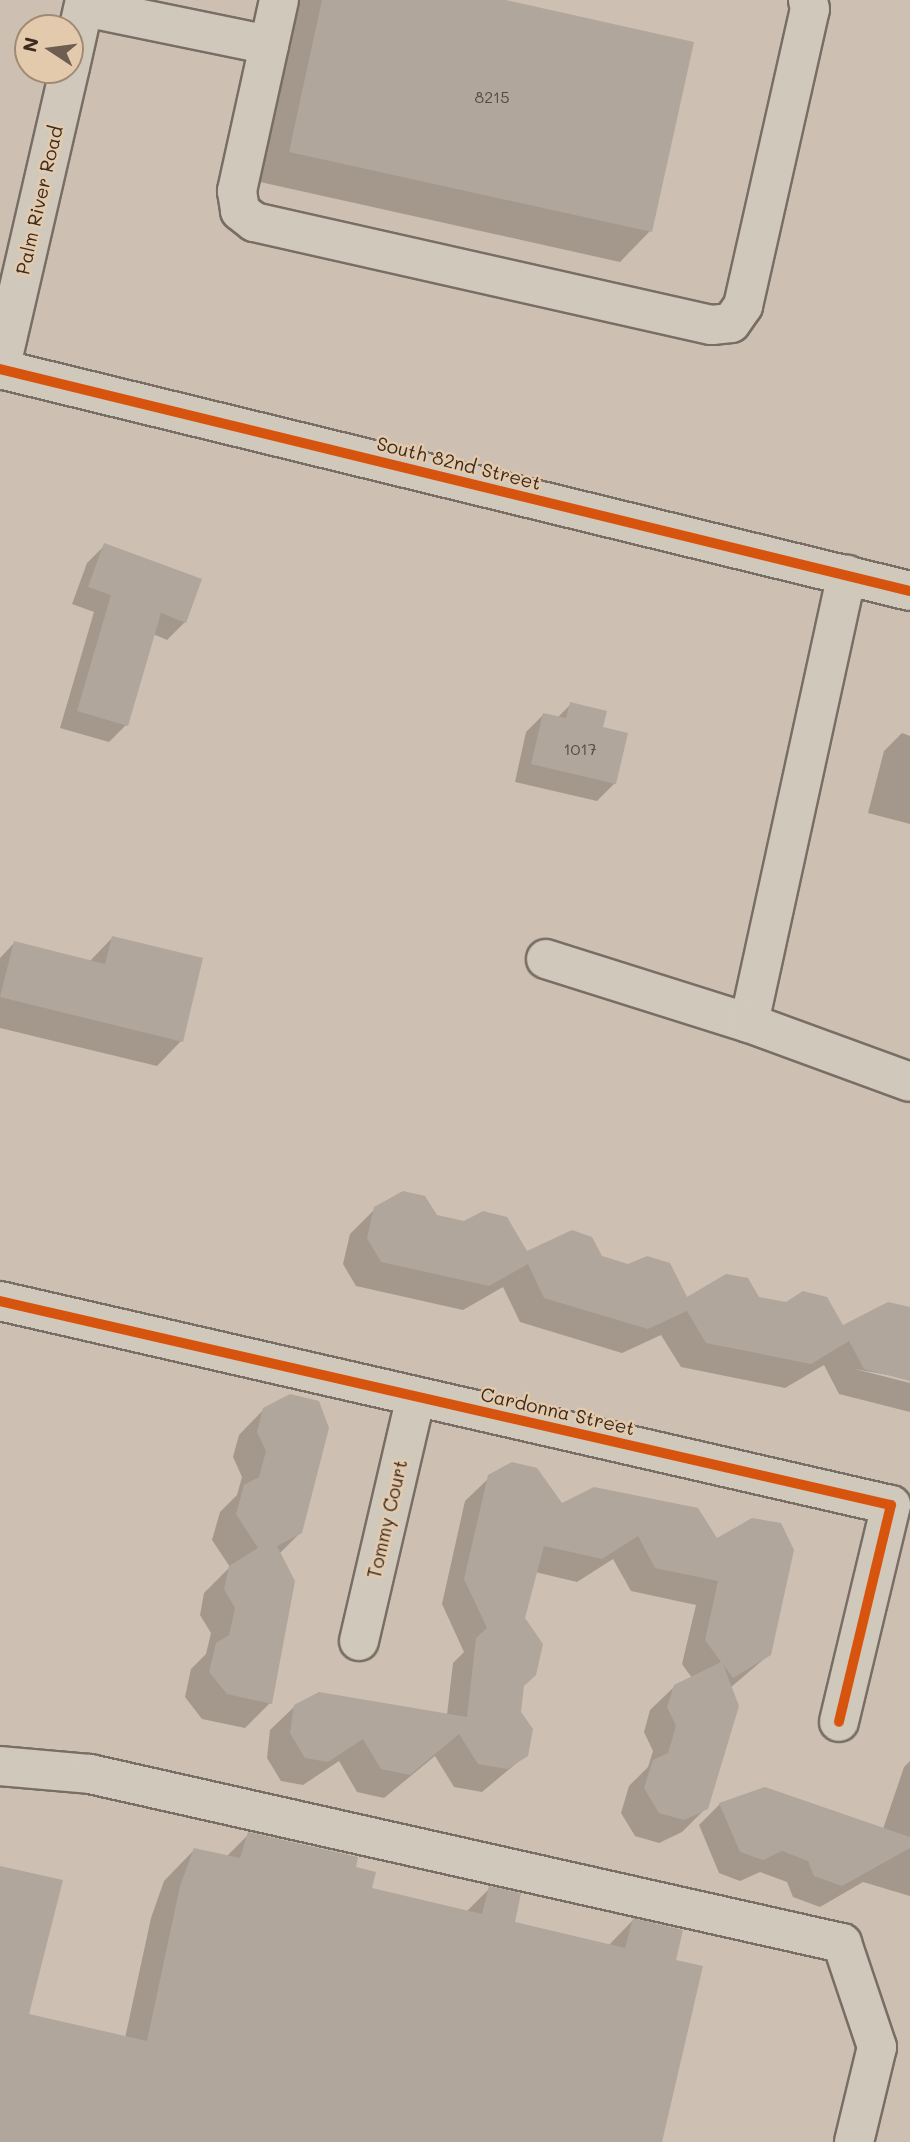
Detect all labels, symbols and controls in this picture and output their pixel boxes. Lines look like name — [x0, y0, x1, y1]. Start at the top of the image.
north arrow — [14, 14, 84, 84]
text: N — [16, 35, 44, 54]
house number: 8215 — [474, 87, 510, 107]
street label: Palm River Road — [11, 123, 67, 277]
street label: South 82nd Street — [374, 432, 544, 494]
house number: 1017 — [563, 739, 597, 759]
street label: Cardonna Street — [479, 1382, 637, 1440]
street label: Tommy Court — [362, 1457, 412, 1581]

